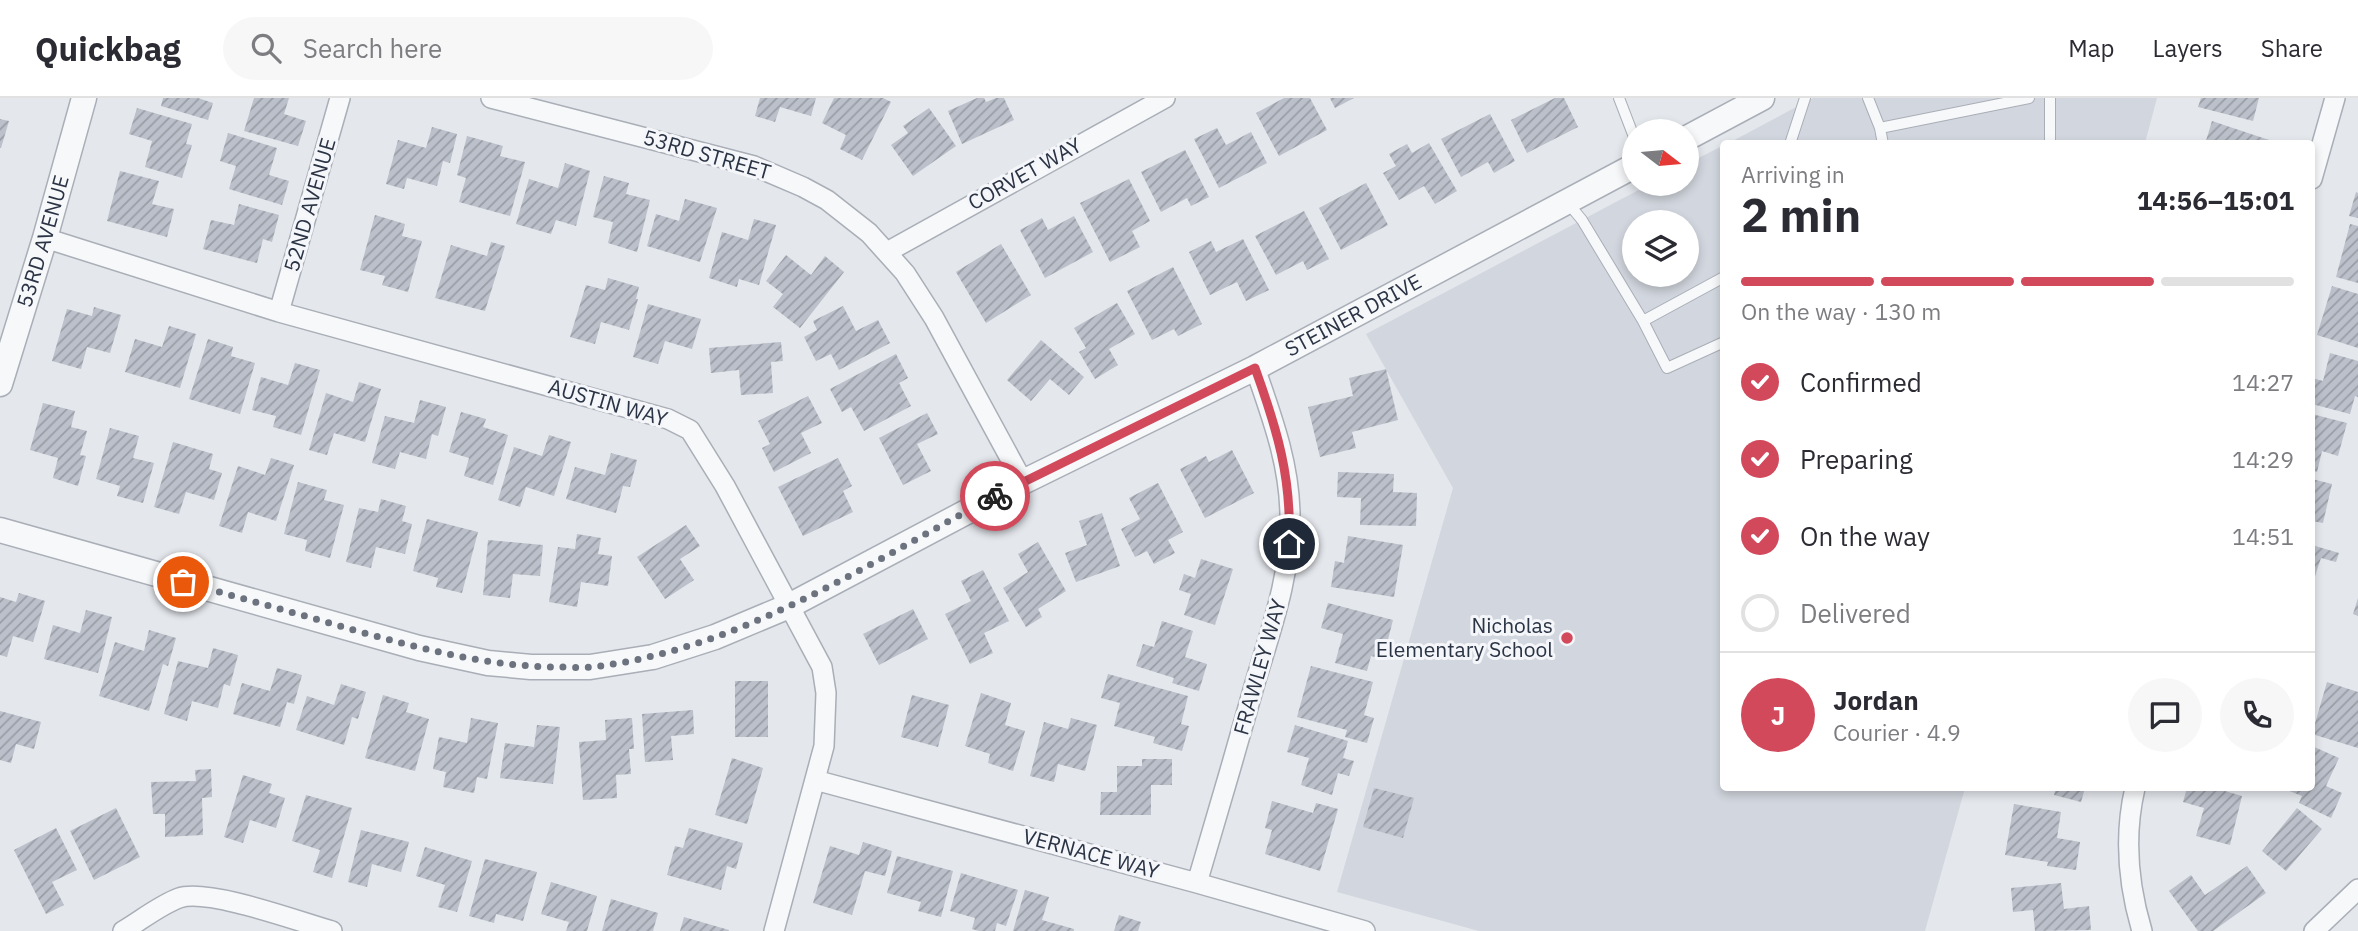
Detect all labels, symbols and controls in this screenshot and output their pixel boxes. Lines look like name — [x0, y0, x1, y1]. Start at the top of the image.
search box — [223, 17, 713, 80]
text: Quickbag — [35, 27, 181, 70]
icon: search — [247, 29, 285, 67]
text: Search here — [303, 31, 442, 65]
text: Map — [2068, 32, 2115, 64]
text: Layers — [2153, 32, 2223, 64]
text: Share — [2261, 32, 2323, 64]
north arrow — [1622, 119, 1699, 196]
map controls — [1622, 119, 1699, 287]
street label: 53RD STREET — [640, 122, 774, 186]
street label: CORVET WAY — [963, 130, 1087, 216]
street label: 52ND AVENUE — [277, 135, 342, 275]
text: Arriving in — [1741, 159, 1845, 189]
street label: 53RD AVENUE — [9, 172, 75, 311]
text: 14:56–15:01 — [2137, 183, 2294, 217]
text: 2 min — [1741, 185, 1861, 245]
button: layers — [1622, 210, 1699, 287]
street label: STEINER DRIVE — [1280, 267, 1426, 363]
text: On the way · 130 m — [1741, 296, 1941, 326]
icon: check — [1741, 363, 1779, 401]
text: Confirmed — [1800, 365, 1922, 399]
text: 14:27 — [2232, 367, 2294, 397]
street label: AUSTIN WAY — [545, 372, 672, 433]
icon: check — [1741, 440, 1779, 478]
text: Preparing — [1800, 442, 1913, 476]
text: 14:29 — [2232, 444, 2294, 474]
courier — [960, 461, 1030, 531]
icon: bike — [976, 477, 1014, 515]
pin — [1259, 514, 1319, 574]
icon: check — [1741, 517, 1779, 555]
text: On the way — [1800, 519, 1930, 553]
text: 14:51 — [2232, 521, 2294, 551]
icon: home — [1270, 525, 1308, 563]
pin — [153, 552, 213, 612]
icon: bag — [164, 563, 202, 601]
street label: FRAWLEY WAY — [1226, 595, 1292, 738]
text: Delivered — [1800, 596, 1911, 630]
place label: Nicholas Elementary School — [1376, 611, 1553, 663]
marker: Nicholas Elementary School — [1559, 630, 1575, 646]
button: chat — [2128, 678, 2202, 752]
button: phone — [2220, 678, 2294, 752]
text: Jordan — [1833, 683, 1919, 717]
text: J — [1771, 698, 1785, 732]
text: Courier · 4.9 — [1833, 717, 1961, 747]
street label: VERNACE WAY — [1020, 821, 1163, 885]

